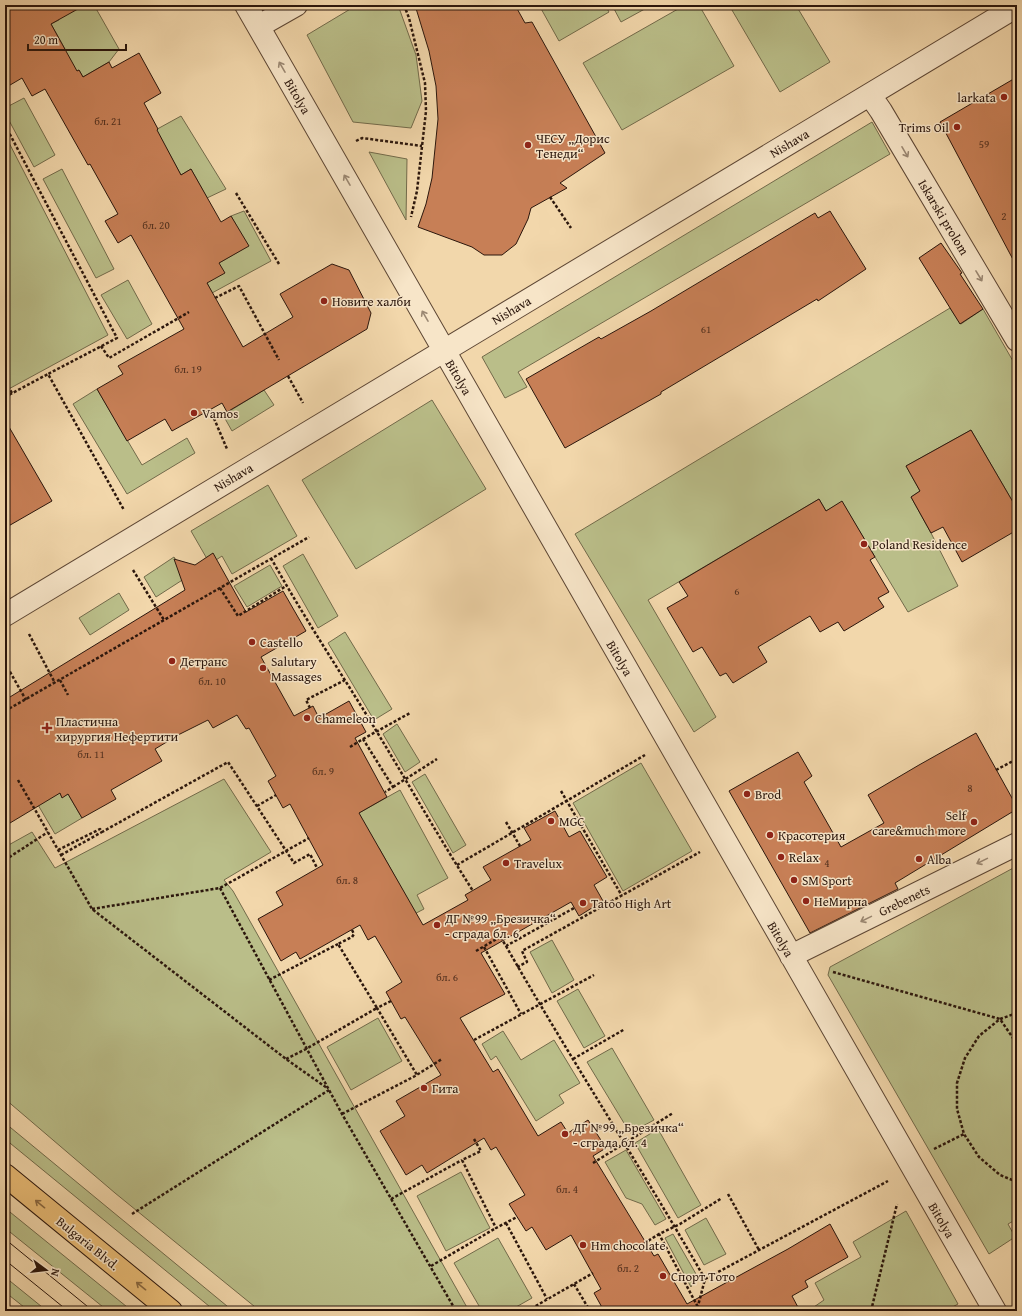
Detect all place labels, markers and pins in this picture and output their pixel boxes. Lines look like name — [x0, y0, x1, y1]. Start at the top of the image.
place label: larkata — [957, 88, 997, 107]
marker: larkata — [999, 92, 1009, 102]
place label: Trims Oil — [899, 118, 949, 137]
marker: Trims Oil — [952, 122, 962, 132]
place label: ЧЕСУ „Дорис Тенеди“ — [536, 129, 610, 163]
marker: ЧЕСУ „Дорис Тенеди“ — [523, 140, 533, 150]
place label: Новите халби — [332, 292, 411, 311]
marker: Новите халби — [319, 296, 329, 306]
place label: Vamos — [202, 404, 238, 423]
marker: Vamos — [189, 408, 199, 418]
place label: Poland Residence — [872, 535, 967, 554]
marker: Poland Residence — [859, 539, 869, 549]
place label: Castello — [260, 633, 303, 652]
marker: Castello — [247, 637, 257, 647]
place label: Детранс — [179, 652, 227, 671]
place label: Salutary Massages — [271, 652, 322, 686]
marker: Детранс — [167, 656, 177, 666]
marker: Salutary Massages — [258, 663, 268, 673]
place label: Chameleon — [315, 709, 377, 728]
place label: Пластична хирургия Нефертити — [56, 712, 179, 746]
marker: Chameleon — [302, 713, 312, 723]
marker: Пластична хирургия Нефертити — [41, 722, 53, 734]
place label: Brod — [755, 785, 781, 804]
marker: Brod — [742, 789, 752, 799]
place label: Self care&much more — [872, 806, 968, 840]
place label: MGC — [559, 812, 584, 831]
marker: MGC — [546, 816, 556, 826]
marker: Self care&much more — [969, 817, 979, 827]
place label: Красотерия — [778, 826, 846, 845]
marker: Красотерия — [765, 830, 775, 840]
place label: Relax — [789, 848, 819, 867]
place label: Alba — [927, 850, 952, 869]
marker: Relax — [776, 852, 786, 862]
place label: Travelux — [514, 854, 562, 873]
marker: Alba — [914, 854, 924, 864]
marker: Travelux — [501, 858, 511, 868]
place label: SM Sport — [802, 871, 852, 890]
marker: SM Sport — [789, 875, 799, 885]
place label: НеМирна — [814, 892, 868, 911]
place label: Tatoo High Art — [591, 894, 672, 913]
marker: НеМирна — [801, 896, 811, 906]
marker: Tatoo High Art — [578, 898, 588, 908]
place label: ДГ №99 „Брезичка“ - сграда бл. 6 — [444, 909, 556, 943]
marker: ДГ №99 „Брезичка“ - сграда бл. 6 — [432, 920, 442, 930]
place label: Гита — [432, 1079, 459, 1098]
marker: Гита — [419, 1083, 429, 1093]
place label: ДГ №99 „Брезичка“ - сграда бл. 4 — [572, 1118, 684, 1152]
marker: ДГ №99 „Брезичка“ - сграда бл. 4 — [560, 1129, 570, 1139]
place label: Hm chocolate — [591, 1236, 666, 1255]
marker: Hm chocolate — [578, 1240, 588, 1250]
place label: Спорт Тото — [671, 1267, 735, 1286]
marker: Спорт Тото — [658, 1271, 668, 1281]

